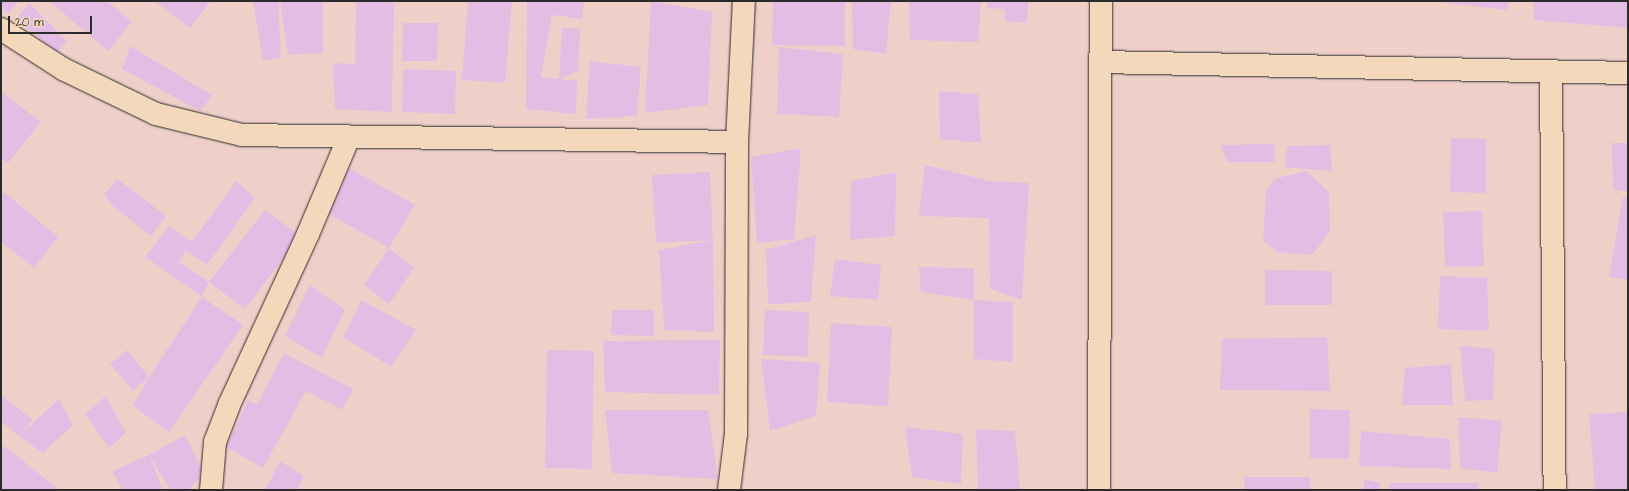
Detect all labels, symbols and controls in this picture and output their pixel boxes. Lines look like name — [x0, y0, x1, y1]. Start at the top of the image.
scale bar — [10, 8, 94, 34]
text: 20 m — [15, 14, 44, 31]

